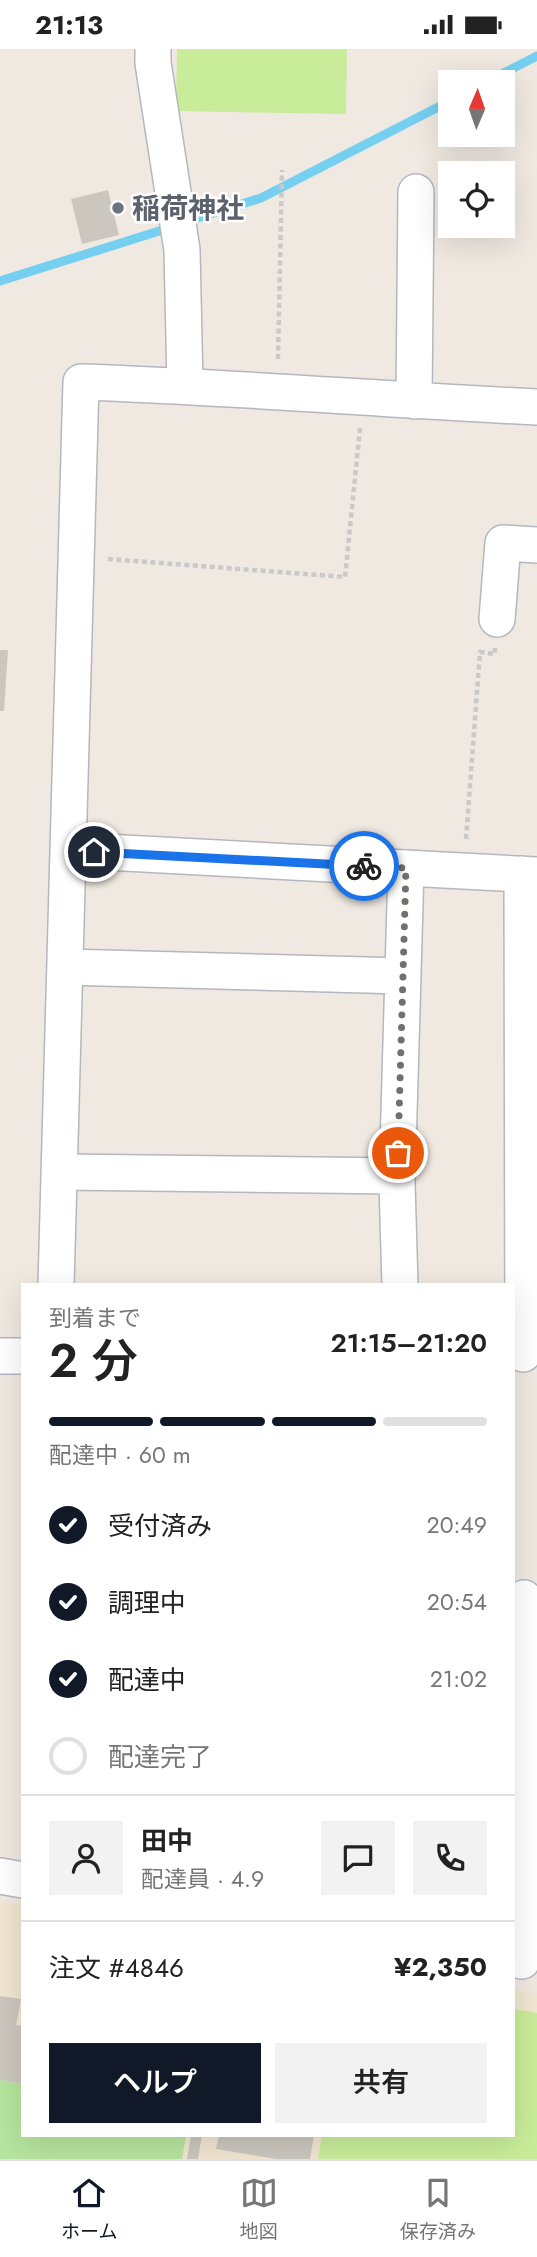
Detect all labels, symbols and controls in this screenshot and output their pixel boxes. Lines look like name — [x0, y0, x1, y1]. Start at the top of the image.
text: 21:13 — [35, 6, 103, 44]
north arrow — [438, 70, 514, 147]
map controls — [438, 70, 515, 238]
button: locate — [438, 161, 515, 238]
place label: 稲荷神社 — [132, 188, 244, 229]
marker: 稲荷神社 — [110, 200, 126, 216]
pin — [64, 822, 124, 882]
courier — [329, 831, 399, 901]
icon: home — [75, 833, 113, 871]
icon: bike — [345, 847, 383, 885]
pin — [368, 1123, 428, 1183]
icon: bag — [379, 1134, 417, 1172]
text: 到着まで — [49, 1301, 141, 1335]
text: 21:15–21:20 — [330, 1324, 487, 1362]
text: 2 分 — [49, 1328, 138, 1394]
text: 配達中 · 60 m — [49, 1438, 191, 1472]
icon: check — [49, 1506, 87, 1544]
text: 受付済み — [108, 1507, 212, 1545]
text: 20:49 — [427, 1508, 487, 1542]
icon: check — [49, 1583, 87, 1621]
text: 調理中 — [108, 1584, 186, 1622]
text: 20:54 — [427, 1585, 487, 1619]
icon: check — [49, 1660, 87, 1698]
text: 配達中 — [108, 1661, 186, 1699]
text: 21:02 — [430, 1662, 487, 1696]
text: 配達完了 — [108, 1738, 212, 1776]
button: person — [49, 1821, 123, 1895]
button: chat — [321, 1821, 395, 1895]
button: phone — [413, 1821, 487, 1895]
text: 田中 — [141, 1822, 193, 1860]
text: 配達員 · 4.9 — [141, 1862, 264, 1896]
text: ¥2,350 — [394, 1948, 487, 1986]
text: 注文 #4846 — [49, 1949, 184, 1987]
button: ヘルプ — [49, 2043, 261, 2123]
button: 共有 — [275, 2043, 487, 2123]
tab: ホーム — [61, 2174, 118, 2245]
tab: 地図 — [240, 2174, 278, 2245]
tab: 保存済み — [400, 2174, 476, 2245]

